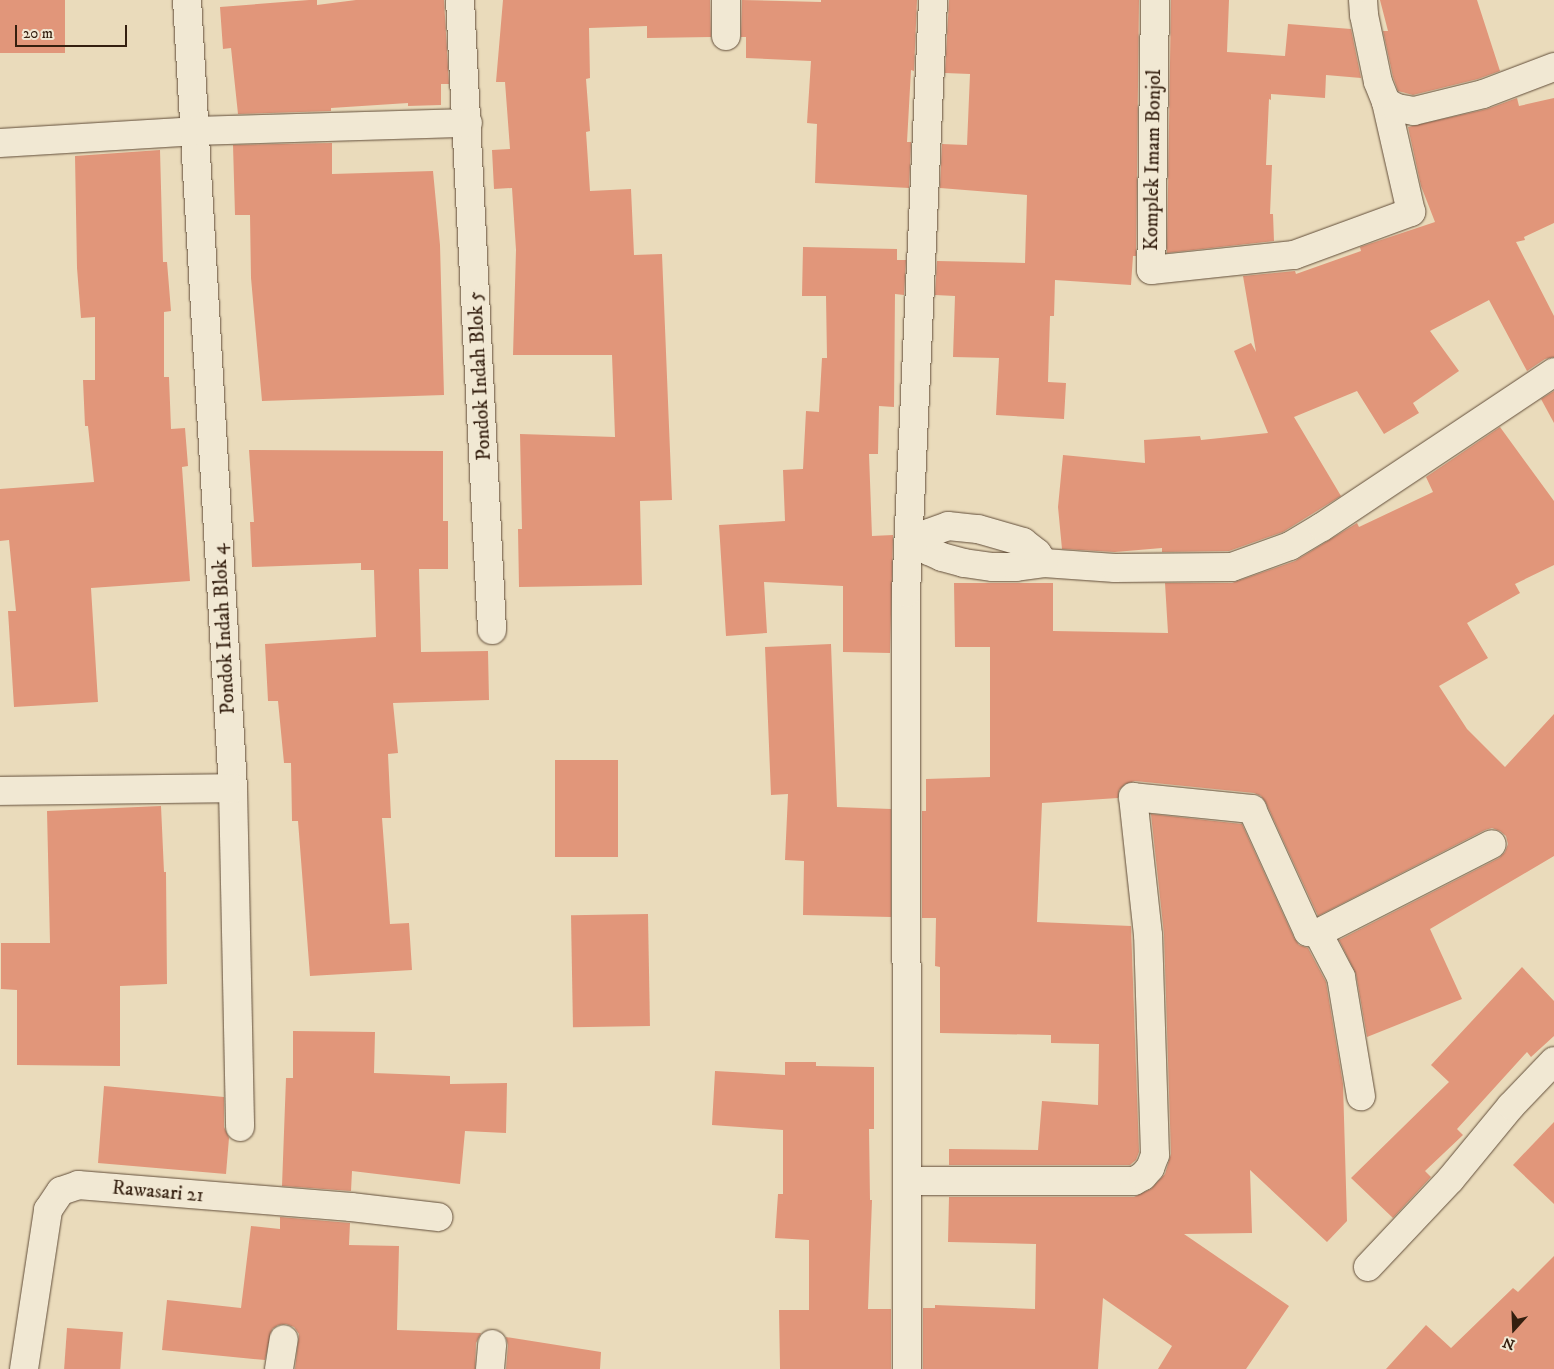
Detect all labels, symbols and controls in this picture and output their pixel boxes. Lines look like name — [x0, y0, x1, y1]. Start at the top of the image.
scale bar — [18, 15, 130, 47]
text: 20 m — [23, 24, 53, 43]
street label: Komplek Imam Bonjol — [1139, 69, 1167, 251]
street label: Pondok Indah Blok 5 — [464, 291, 496, 461]
street label: Pondok Indah Blok 4 — [208, 543, 240, 715]
street label: Rawasari 21 — [111, 1176, 205, 1208]
north arrow — [1489, 1304, 1539, 1354]
text: N — [1500, 1333, 1517, 1354]

